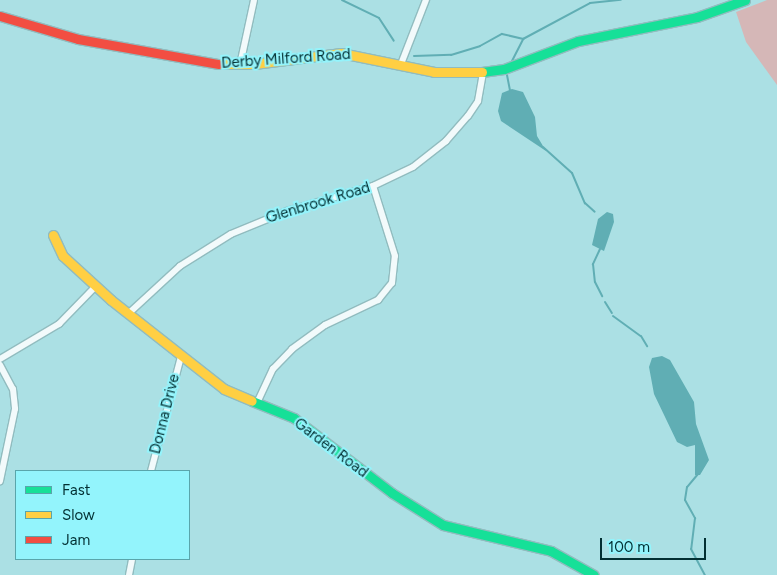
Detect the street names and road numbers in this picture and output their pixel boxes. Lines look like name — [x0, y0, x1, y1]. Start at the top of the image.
street label: Derby Milford Road — [221, 46, 351, 72]
street label: Glenbrook Road — [264, 179, 372, 227]
street label: Donna Drive — [146, 372, 184, 456]
street label: Garden Road — [291, 414, 371, 482]

